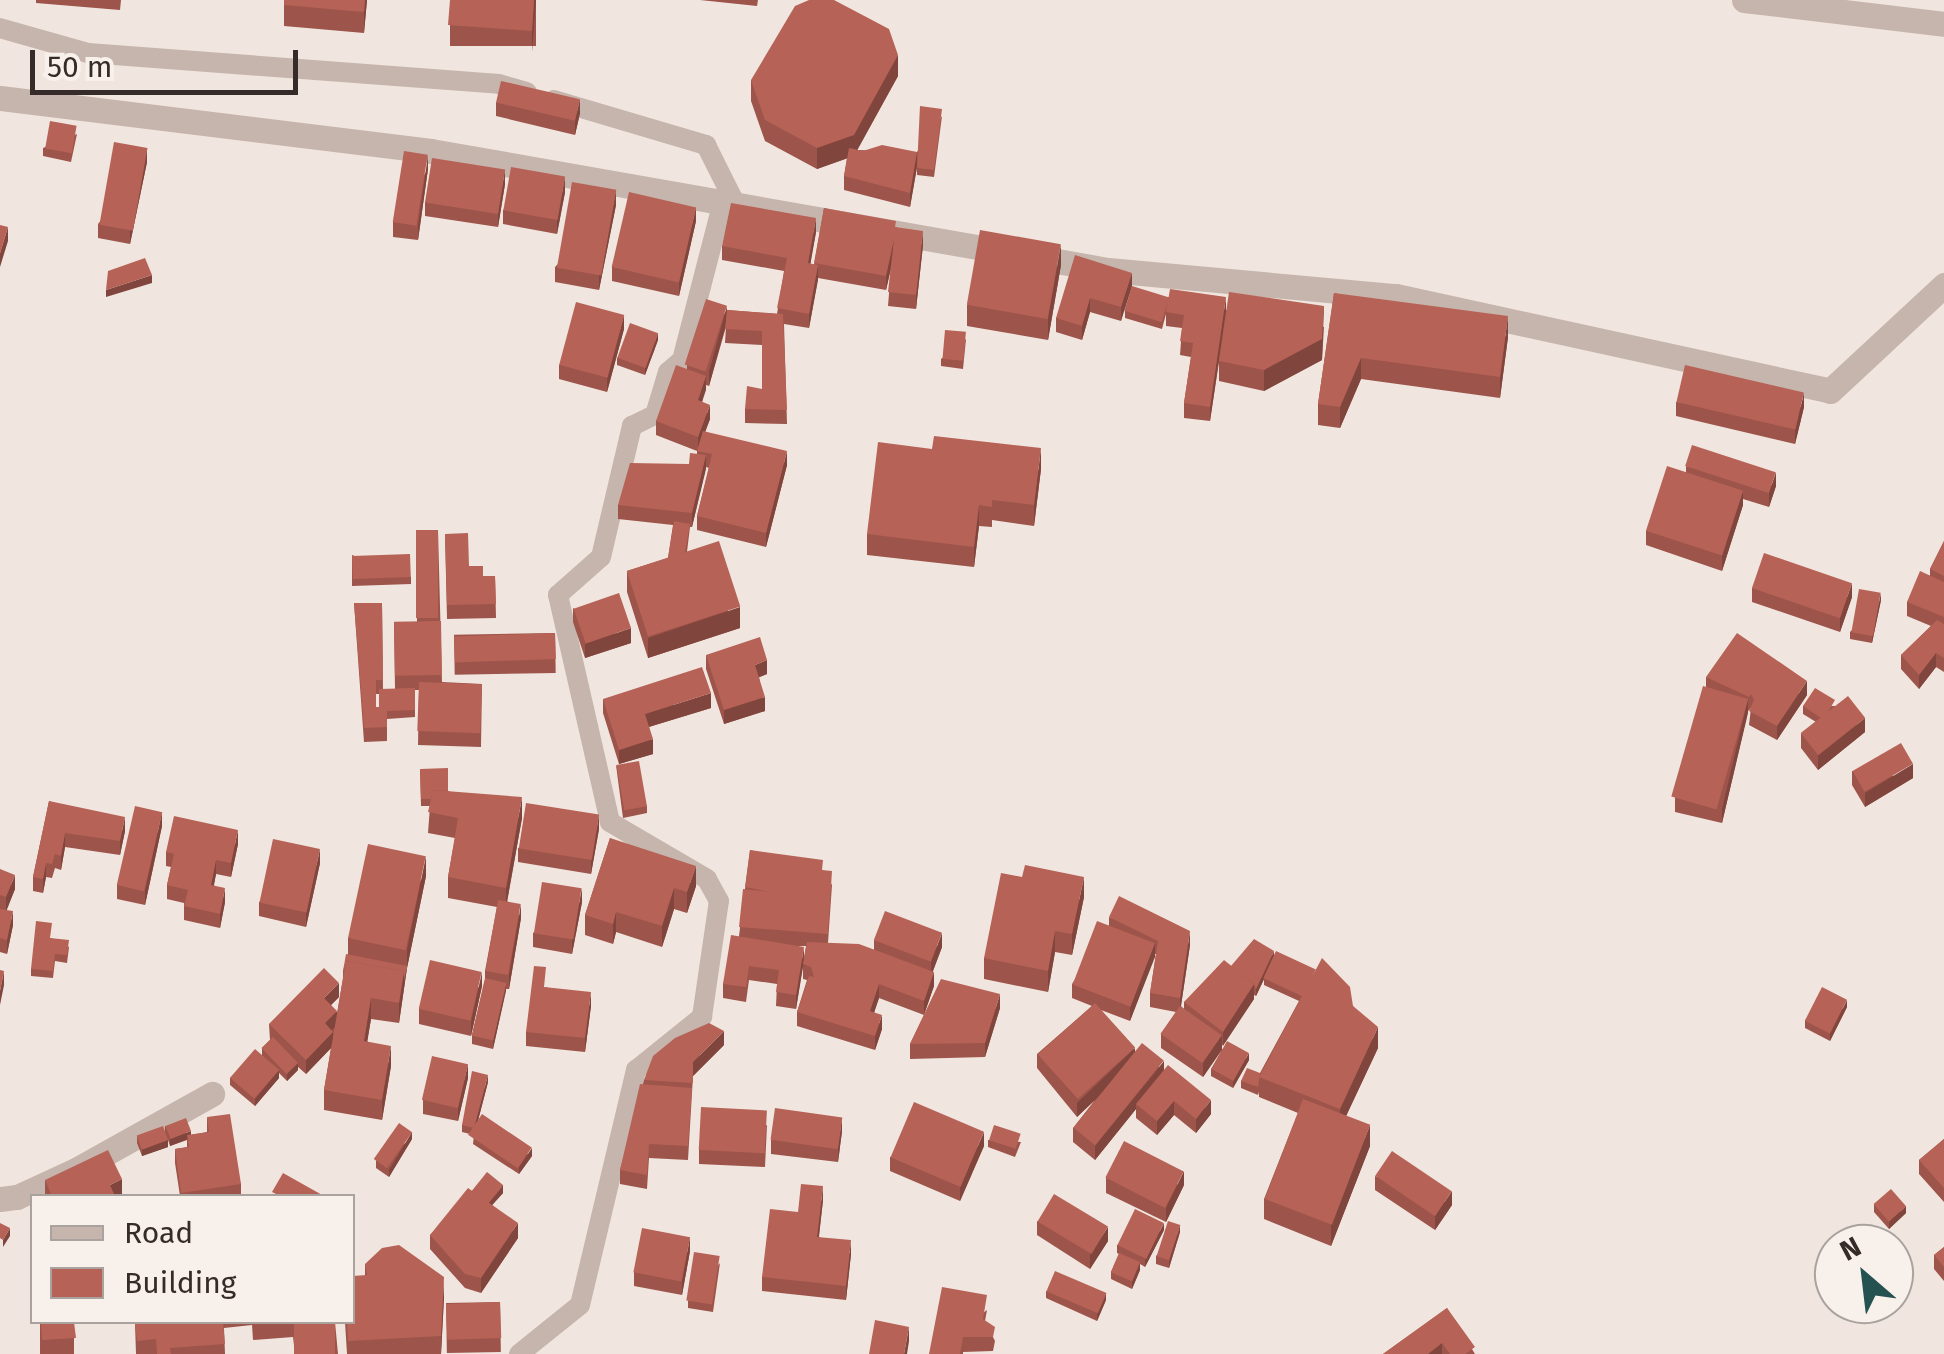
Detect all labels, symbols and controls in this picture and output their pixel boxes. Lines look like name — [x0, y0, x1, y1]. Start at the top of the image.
scale bar — [35, 30, 302, 92]
text: 50 m — [47, 49, 112, 85]
legend — [30, 1194, 355, 1324]
text: Road — [124, 1215, 193, 1251]
north arrow — [1814, 1224, 1914, 1324]
text: N — [1835, 1230, 1867, 1268]
text: Building — [124, 1265, 236, 1301]

